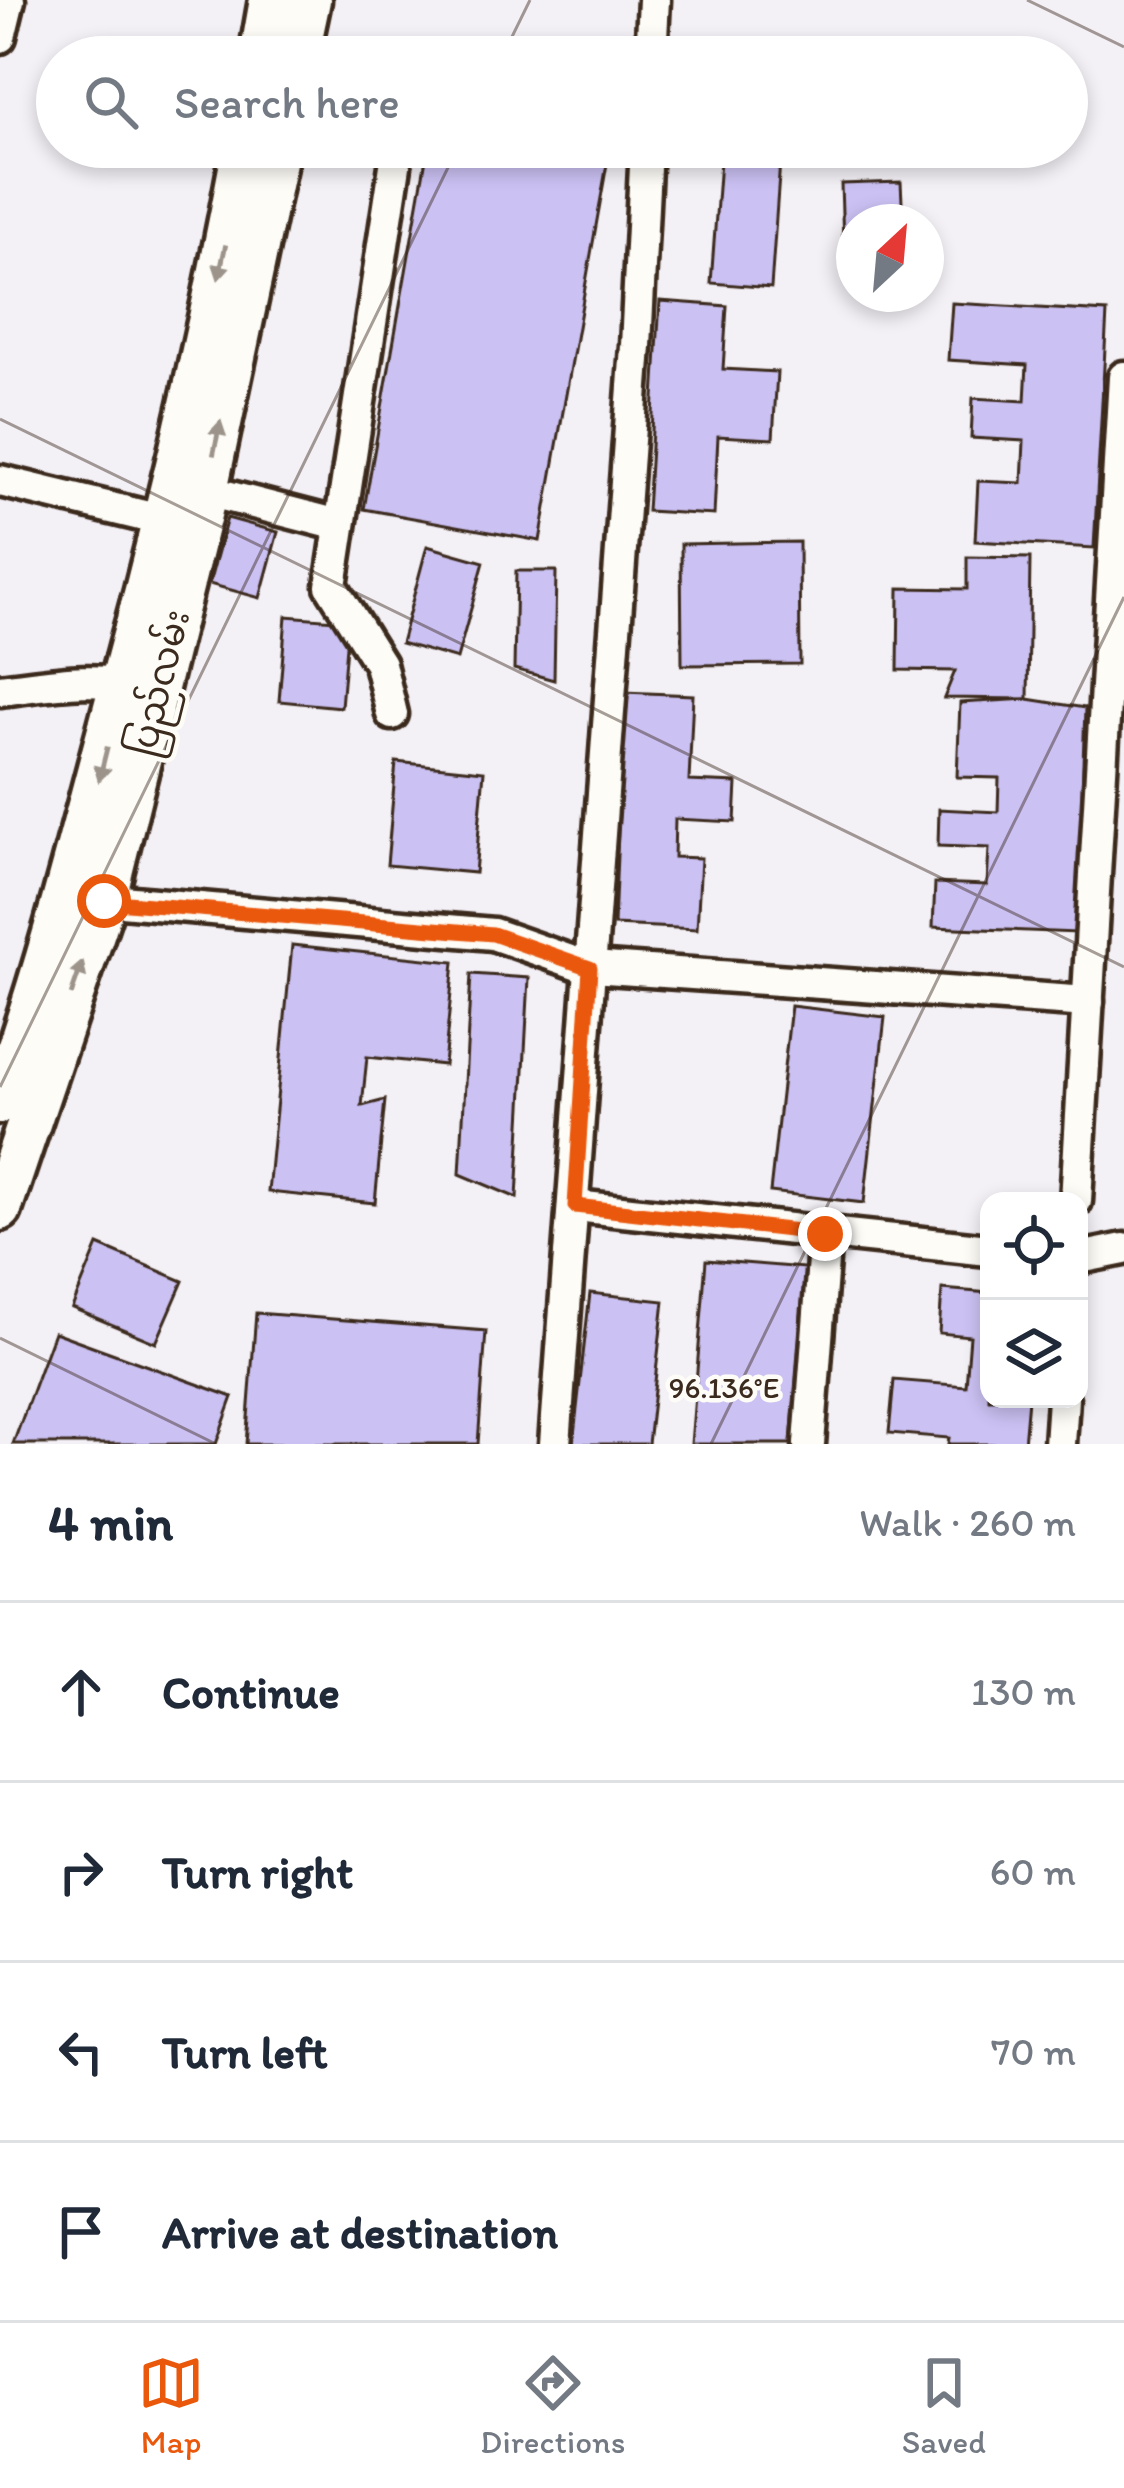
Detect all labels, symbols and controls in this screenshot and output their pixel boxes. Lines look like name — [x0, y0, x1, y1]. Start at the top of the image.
search box — [36, 36, 1088, 168]
icon: search — [78, 69, 144, 135]
text: Search here — [174, 75, 400, 129]
north arrow — [836, 204, 944, 312]
one-way arrow — [212, 243, 231, 281]
one-way arrow — [208, 419, 227, 457]
street label: ပြည်လမ်း — [118, 604, 206, 763]
one-way arrow — [93, 745, 112, 782]
route start — [77, 874, 131, 928]
one-way arrow — [69, 959, 88, 996]
map controls — [980, 1192, 1088, 1408]
button: locate — [980, 1192, 1088, 1300]
route end — [798, 1207, 852, 1261]
button: layers — [980, 1300, 1088, 1408]
text: 96.136°E — [669, 1369, 779, 1406]
text: 4 min — [48, 1492, 173, 1553]
text: Walk · 260 m — [859, 1499, 1076, 1546]
icon: ahead — [48, 1659, 114, 1725]
text: Continue — [162, 1665, 340, 1719]
text: 130 m — [971, 1668, 1076, 1715]
icon: right — [48, 1839, 114, 1905]
text: Turn right — [162, 1845, 353, 1899]
text: 60 m — [990, 1848, 1076, 1895]
icon: left — [48, 2019, 114, 2085]
text: Turn left — [162, 2025, 328, 2079]
text: 70 m — [991, 2028, 1076, 2075]
icon: arrive — [48, 2199, 114, 2265]
text: Arrive at destination — [162, 2205, 558, 2259]
tab: Map — [138, 2350, 204, 2461]
tab: Directions — [480, 2350, 625, 2461]
tab: Saved — [902, 2350, 986, 2461]

